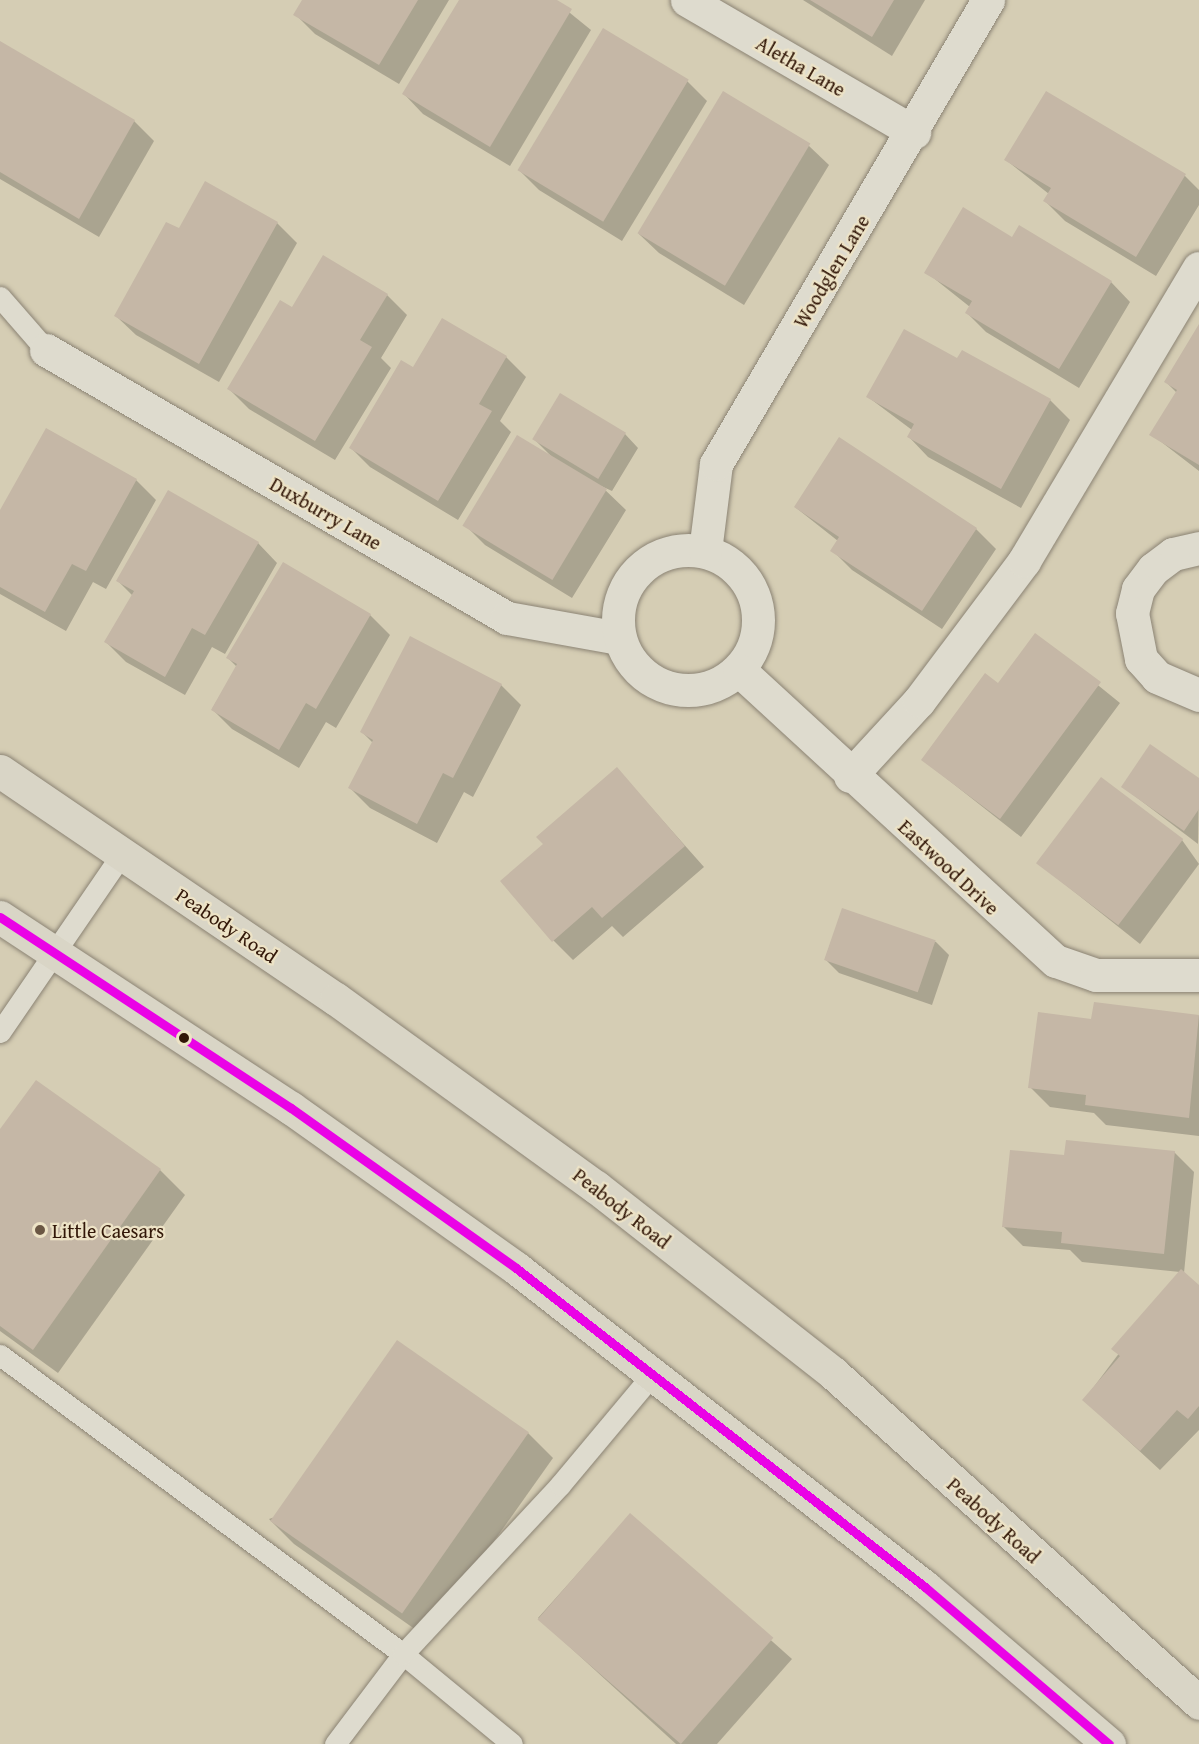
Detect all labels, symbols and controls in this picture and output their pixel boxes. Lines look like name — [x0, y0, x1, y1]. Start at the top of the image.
street label: Aletha Lane — [752, 31, 850, 101]
street label: Woodglen Lane — [788, 210, 874, 332]
street label: Duxburry Lane — [266, 471, 386, 555]
street label: Eastwood Drive — [894, 814, 1004, 920]
street label: Peabody Road — [172, 882, 282, 968]
unlabelled marker — [178, 1032, 190, 1044]
street label: Peabody Road — [569, 1163, 675, 1253]
place label: Little Caesars — [52, 1218, 164, 1242]
marker: Little Caesars — [33, 1223, 47, 1237]
street label: Peabody Road — [942, 1472, 1046, 1568]

